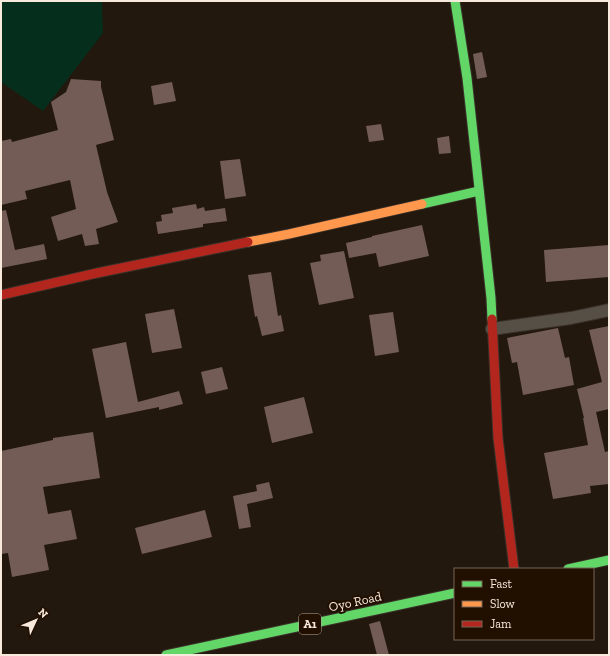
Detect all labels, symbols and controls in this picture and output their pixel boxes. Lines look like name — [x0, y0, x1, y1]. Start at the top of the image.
legend — [454, 568, 594, 640]
text: Fast — [490, 577, 513, 591]
street label: Oyo Road — [327, 589, 383, 614]
text: Slow — [490, 597, 516, 611]
north arrow — [16, 600, 56, 640]
text: N — [35, 606, 51, 621]
road number: A1 — [299, 614, 321, 634]
text: Jam — [490, 617, 512, 631]

